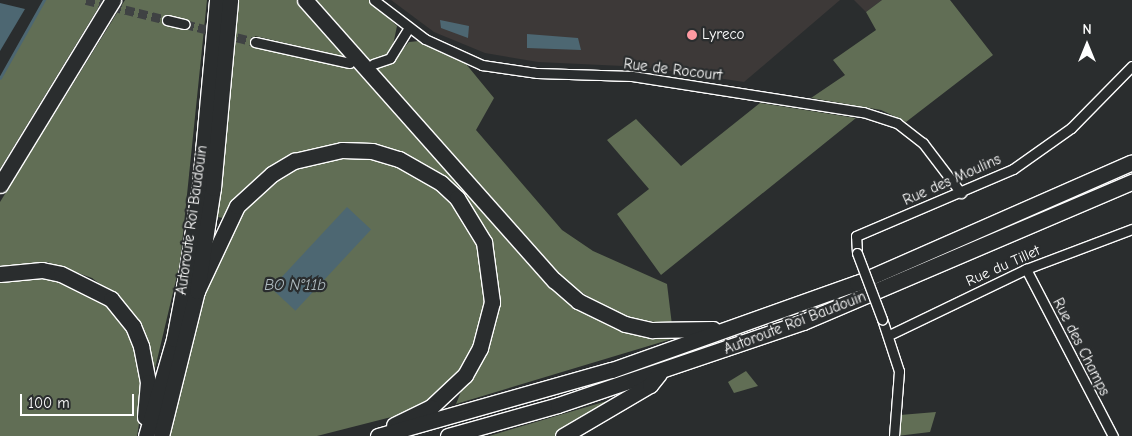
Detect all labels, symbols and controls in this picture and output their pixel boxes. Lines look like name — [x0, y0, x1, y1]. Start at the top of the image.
north arrow — [1062, 20, 1112, 70]
text: N — [1082, 21, 1092, 38]
place label: Lyreco — [702, 26, 745, 44]
marker: Lyreco — [686, 29, 698, 41]
street label: Rue de Rocourt — [623, 55, 723, 85]
street label: Autoroute Roi Baudouin — [173, 144, 211, 296]
street label: Rue des Moulins — [900, 150, 1004, 210]
street label: Rue du Tillet — [963, 242, 1043, 290]
water label: BO N°11b — [264, 275, 326, 295]
street label: Autoroute Roi Baudouin — [721, 288, 869, 358]
street label: Rue des Champs — [1049, 295, 1113, 399]
scale bar — [22, 384, 136, 416]
text: 100 m — [28, 394, 70, 412]

